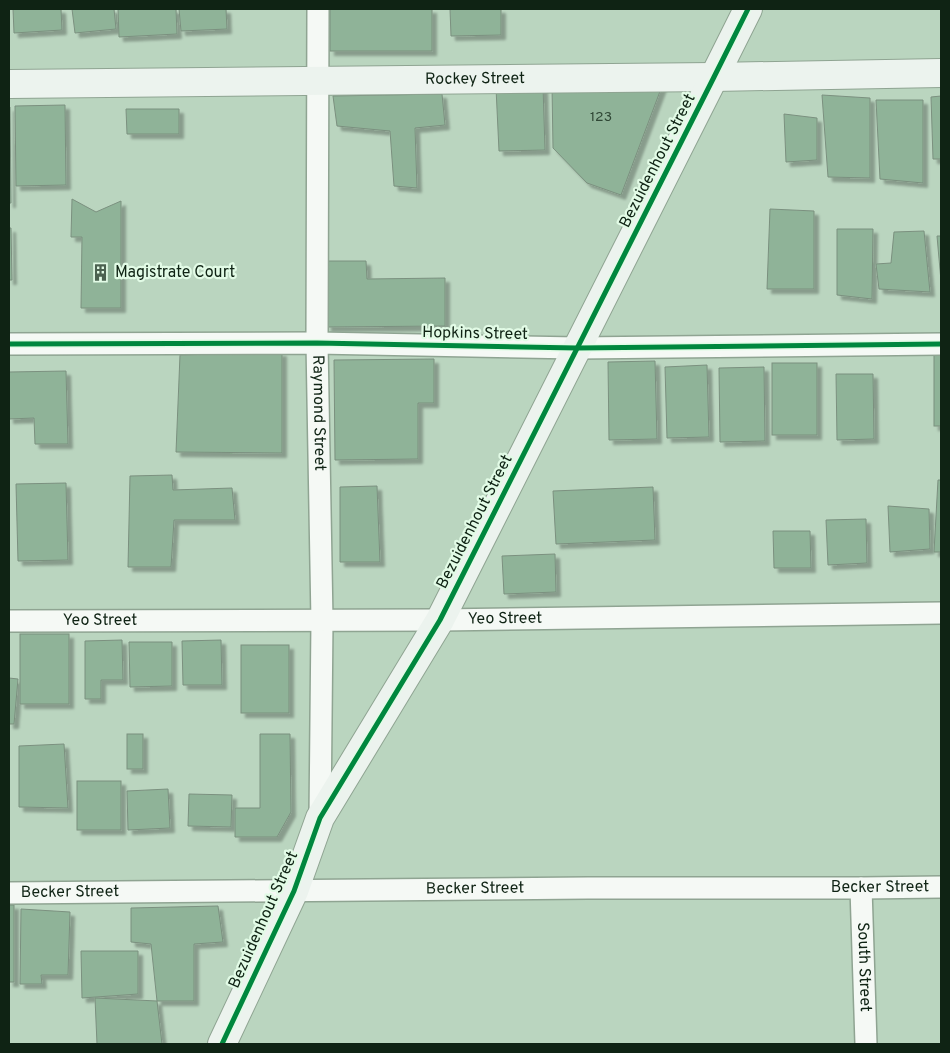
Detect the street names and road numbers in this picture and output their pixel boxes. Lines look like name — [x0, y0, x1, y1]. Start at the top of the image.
street label: Rockey Street — [425, 69, 525, 90]
street label: Bezuidenhout Street — [615, 91, 701, 231]
street label: Hopkins Street — [422, 323, 528, 345]
street label: Raymond Street — [307, 355, 329, 471]
street label: Bezuidenhout Street — [432, 452, 518, 592]
street label: Yeo Street — [468, 609, 542, 630]
street label: Yeo Street — [63, 611, 137, 631]
street label: Bezuidenhout Street — [225, 848, 303, 992]
street label: Becker Street — [831, 877, 929, 898]
street label: Becker Street — [426, 879, 524, 899]
street label: Becker Street — [21, 882, 119, 903]
street label: South Street — [852, 922, 875, 1012]

